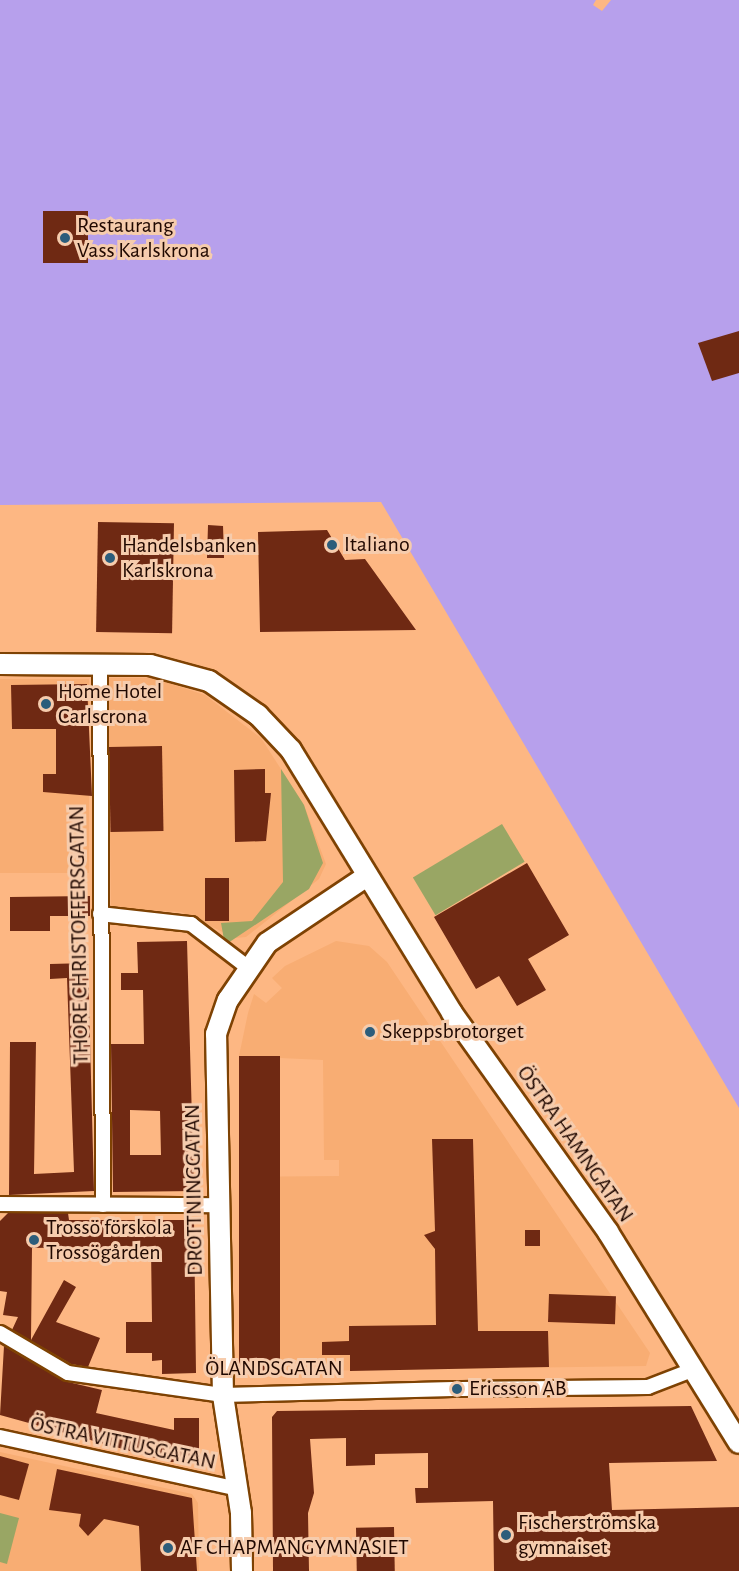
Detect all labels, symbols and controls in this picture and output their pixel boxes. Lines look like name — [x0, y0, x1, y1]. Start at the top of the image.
place label: Restaurang Vass Karlskrona — [77, 212, 210, 264]
marker: Restaurang Vass Karlskrona — [58, 231, 72, 245]
place label: Handelsbanken Karlskrona — [122, 532, 257, 584]
place label: Italiano — [344, 532, 410, 558]
marker: Italiano — [325, 538, 339, 552]
marker: Handelsbanken Karlskrona — [103, 551, 117, 565]
place label: Home Hotel Carlscrona — [58, 678, 162, 730]
marker: Home Hotel Carlscrona — [39, 697, 53, 711]
street label: THORE CHRISTOFFERSGATAN — [64, 805, 94, 1065]
place label: Skeppsbrotorget — [382, 1019, 524, 1045]
marker: Skeppsbrotorget — [363, 1025, 377, 1039]
street label: ÖSTRA HAMNGATAN — [511, 1061, 639, 1227]
street label: DROTTNINGGATAN — [179, 1104, 209, 1276]
place label: Trossö förskola Trossögården — [46, 1214, 172, 1266]
marker: Trossö förskola Trossögården — [27, 1233, 41, 1247]
street label: ÖLANDSGATAN — [205, 1356, 343, 1382]
place label: Ericsson AB — [469, 1376, 567, 1402]
marker: Ericsson AB — [450, 1382, 464, 1396]
street label: ÖSTRA VITTUSGATAN — [28, 1410, 218, 1476]
place label: Fischerströmska gymnaiset — [518, 1509, 656, 1560]
marker: Fischerströmska gymnaiset — [499, 1528, 513, 1542]
place label: AF CHAPMANGYMNASIET — [180, 1535, 409, 1561]
marker: AF CHAPMANGYMNASIET — [161, 1541, 175, 1555]

